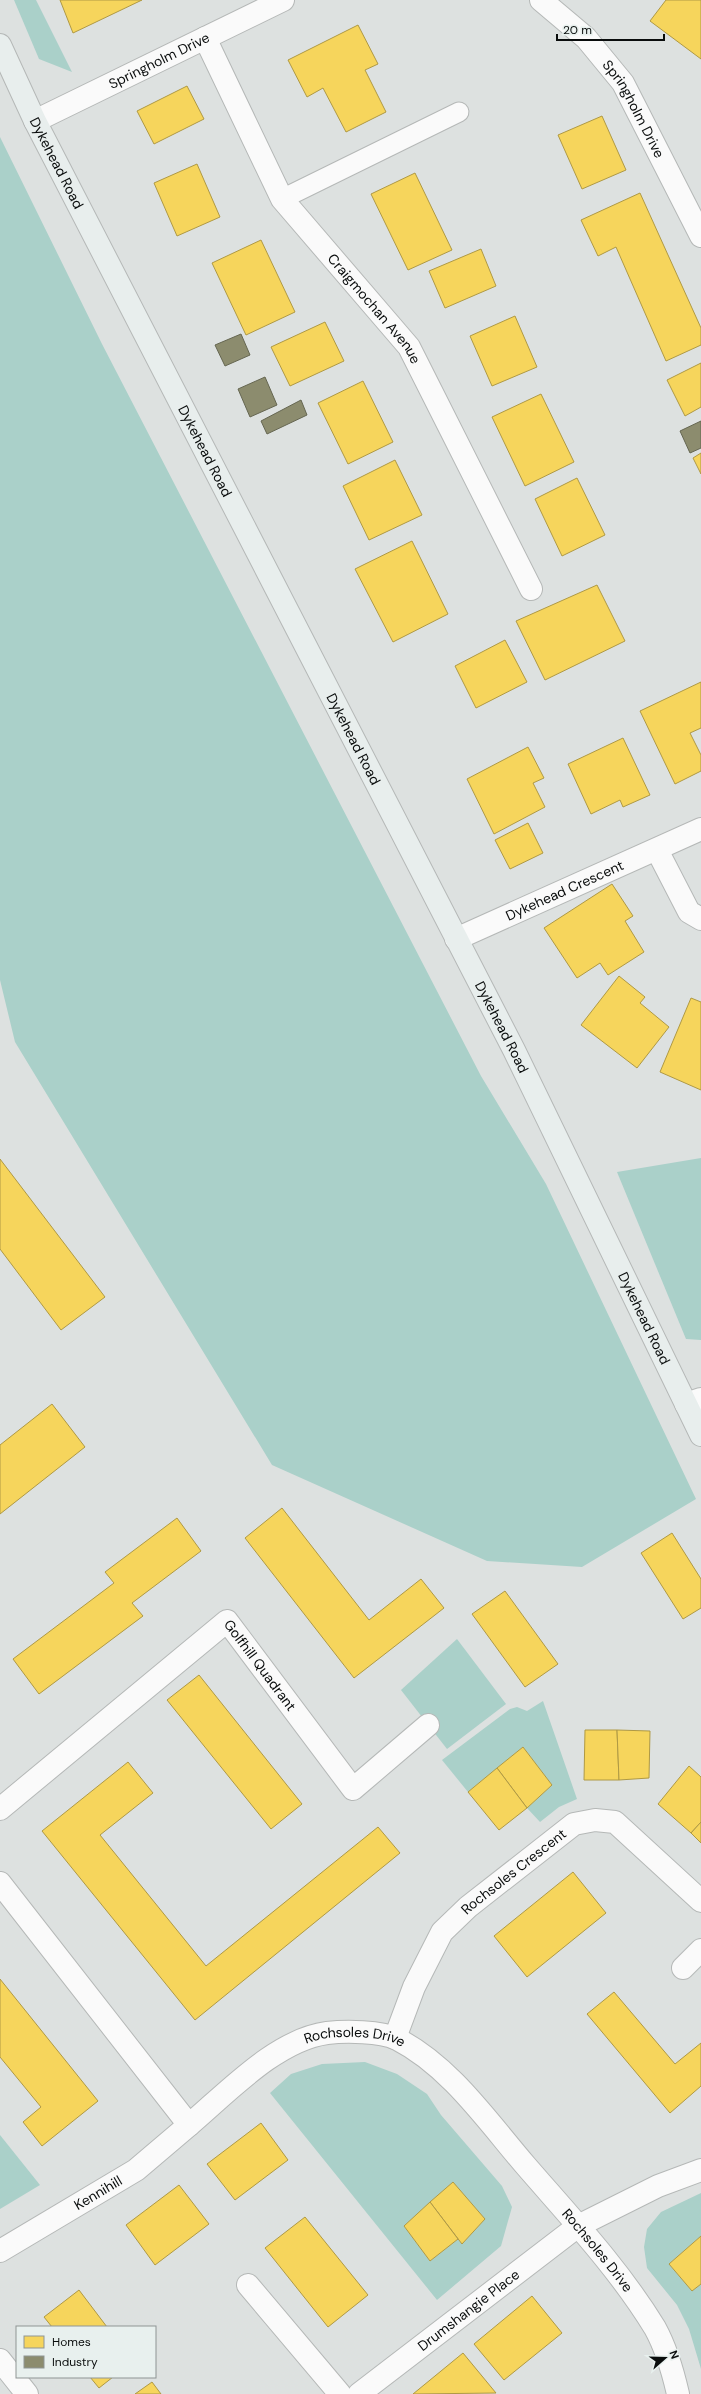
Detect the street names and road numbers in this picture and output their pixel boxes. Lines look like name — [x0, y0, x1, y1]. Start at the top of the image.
street label: Springholm Drive — [106, 28, 213, 93]
street label: Springholm Drive — [599, 56, 669, 161]
street label: Dykehead Road — [26, 114, 88, 212]
street label: Craigmochan Avenue — [324, 250, 425, 367]
street label: Dykehead Road — [174, 402, 236, 500]
street label: Dykehead Road — [323, 690, 385, 788]
street label: Dykehead Crescent — [503, 856, 626, 925]
street label: Dykehead Road — [471, 978, 533, 1076]
street label: Dykehead Road — [614, 1269, 674, 1367]
street label: Golfhill Quadrant — [220, 1616, 300, 1715]
street label: Rochsoles Crescent — [457, 1825, 570, 1918]
street label: Rochsoles Drive — [301, 2023, 409, 2051]
street label: Kennihill — [71, 2171, 125, 2214]
street label: Rochsoles Drive — [558, 2205, 637, 2296]
street label: Drumshangie Place — [414, 2265, 523, 2355]

